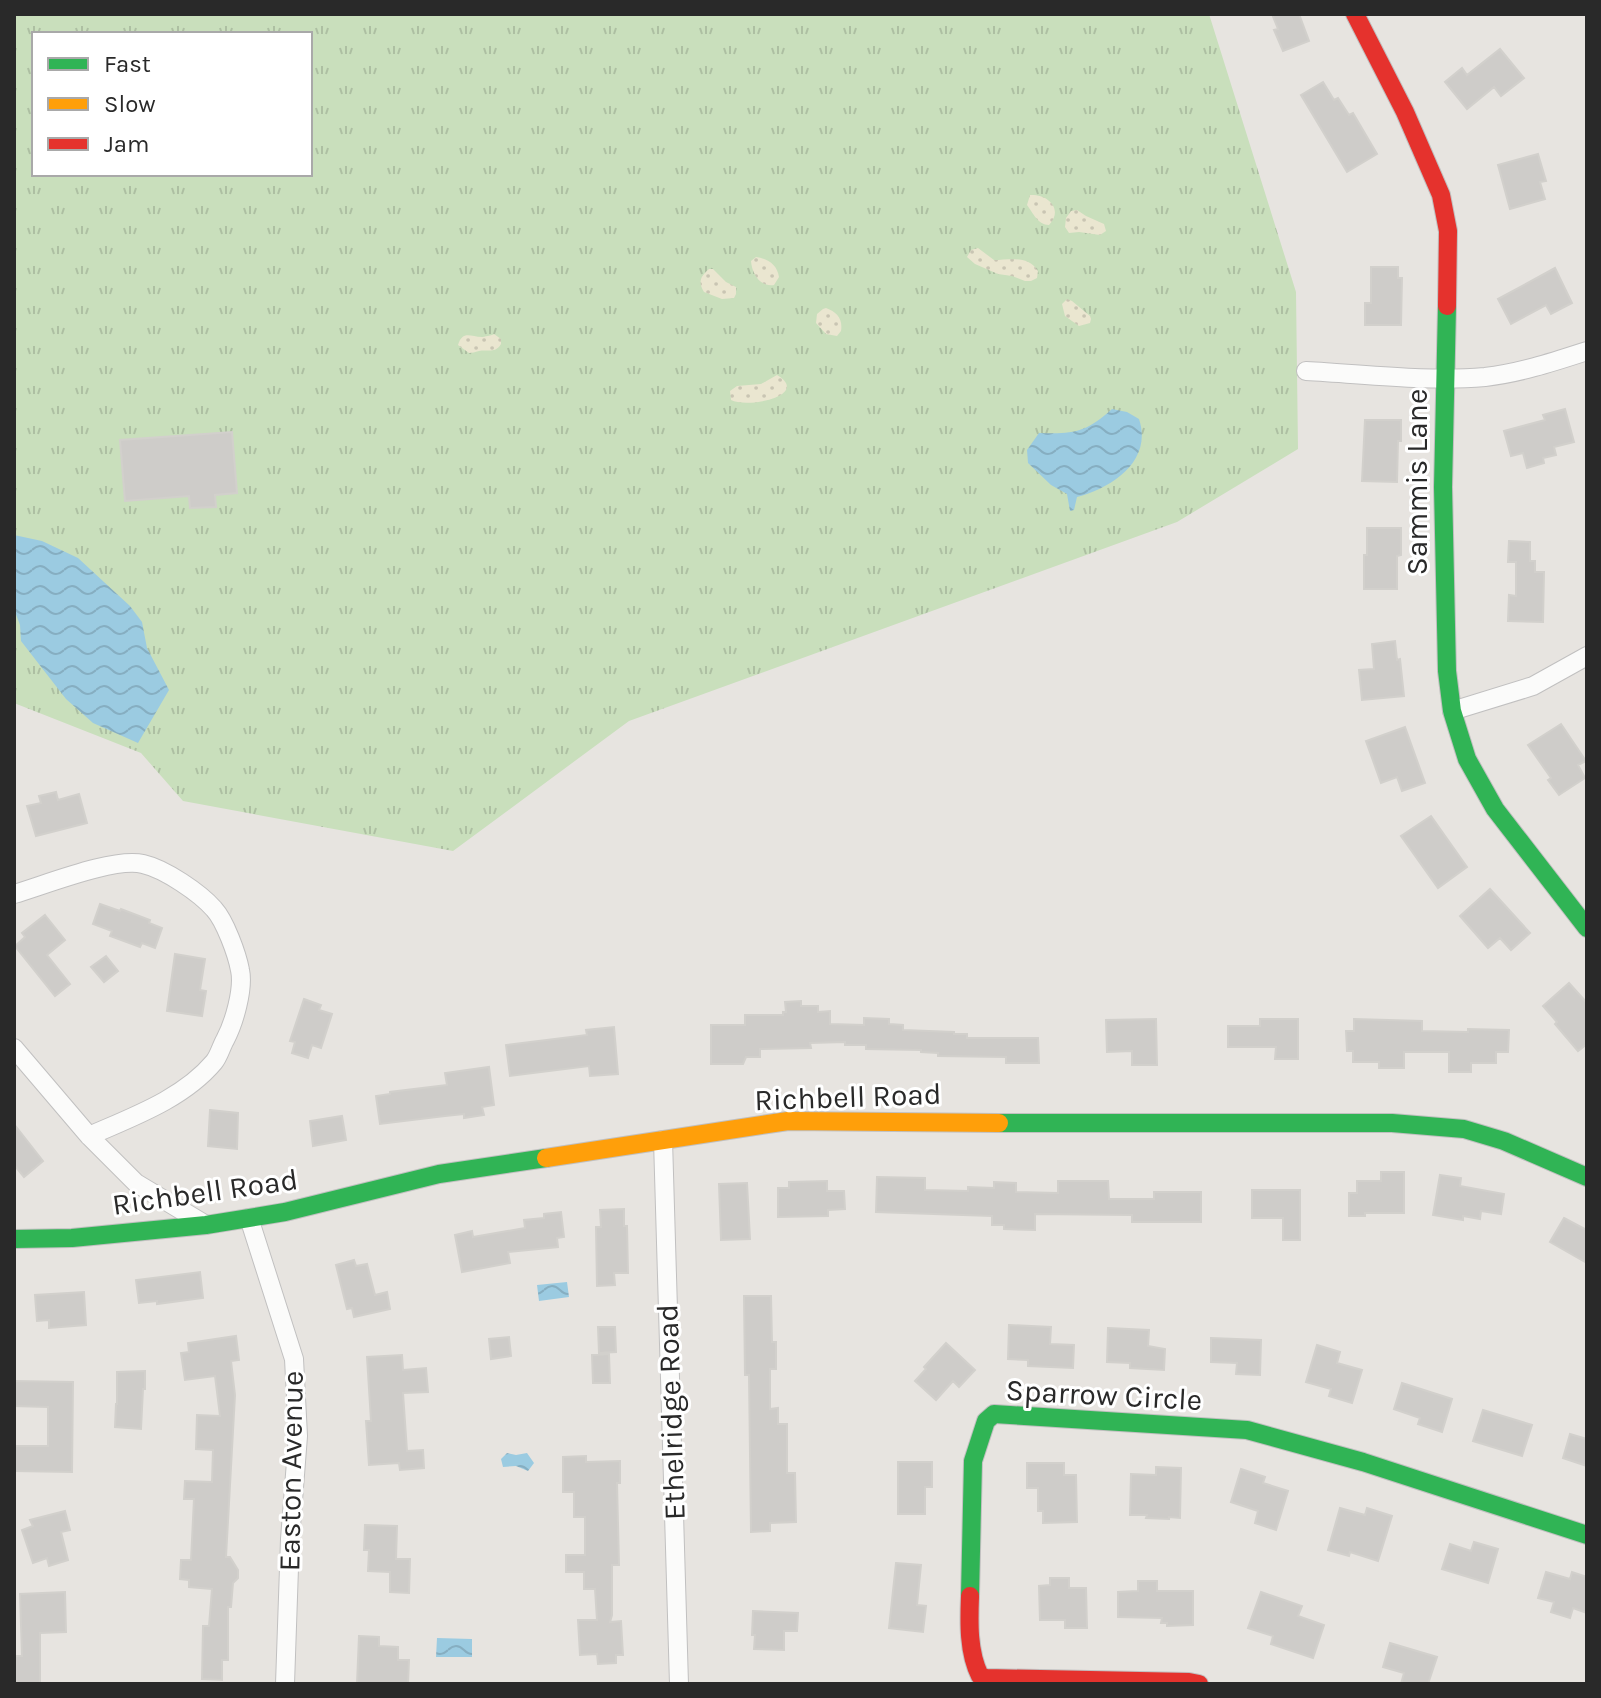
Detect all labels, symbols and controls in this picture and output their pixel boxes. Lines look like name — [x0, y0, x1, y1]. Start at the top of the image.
legend — [32, 32, 312, 176]
text: Fast — [104, 50, 151, 78]
text: Slow — [104, 90, 156, 118]
text: Jam — [104, 130, 149, 158]
street label: Sammis Lane — [1399, 389, 1435, 575]
street label: Richbell Road — [754, 1076, 942, 1118]
street label: Richbell Road — [110, 1161, 300, 1223]
street label: Ethelridge Road — [649, 1303, 693, 1521]
street label: Easton Avenue — [271, 1370, 311, 1572]
street label: Sparrow Circle — [1005, 1372, 1203, 1418]

